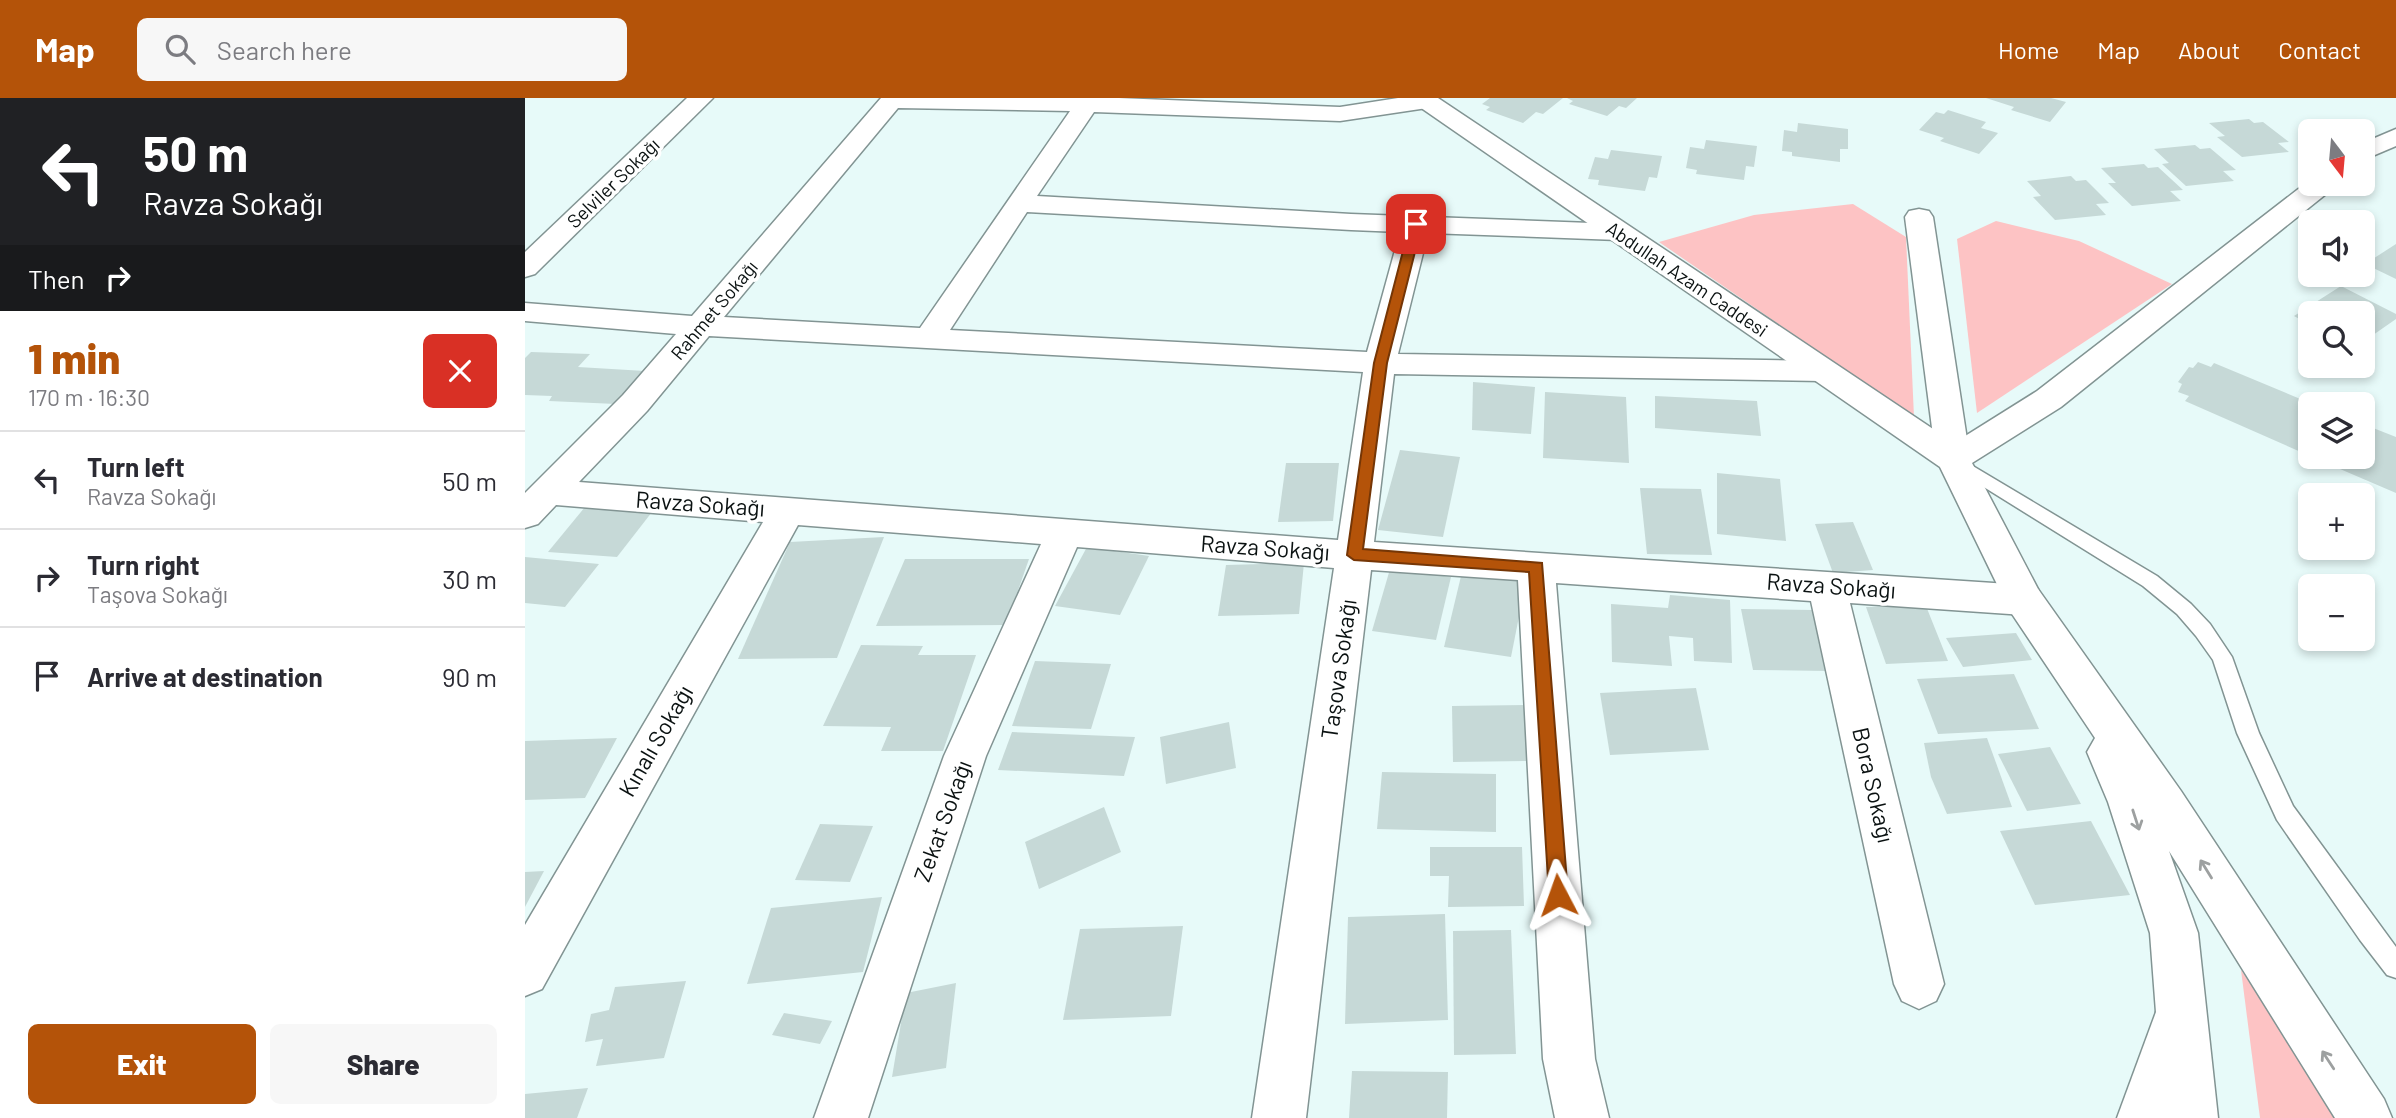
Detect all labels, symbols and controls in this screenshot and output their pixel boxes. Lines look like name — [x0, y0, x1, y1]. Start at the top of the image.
search box — [137, 18, 627, 81]
text: Map — [35, 29, 95, 69]
icon: search — [161, 30, 199, 68]
text: Search here — [217, 34, 352, 65]
text: Home — [1998, 35, 2059, 64]
text: Map — [2097, 35, 2140, 64]
text: About — [2178, 35, 2240, 64]
text: Contact — [2278, 35, 2361, 64]
north arrow — [2298, 119, 2375, 196]
map controls — [2298, 119, 2375, 651]
text: 50 m — [143, 123, 248, 182]
icon: left — [28, 126, 119, 217]
street label: Selviler Sokağı — [562, 133, 664, 232]
text: Ravza Sokağı — [143, 183, 323, 221]
pin — [1386, 194, 1446, 254]
icon: arrive — [1397, 205, 1435, 243]
button: sound — [2298, 210, 2375, 287]
street label: Abdullah Azam Caddesi — [1602, 216, 1772, 341]
street label: Rahmet Sokağı — [665, 255, 762, 364]
icon: right — [99, 259, 137, 297]
text: Then — [28, 263, 85, 294]
button: search — [2298, 301, 2375, 378]
text: 1 min — [28, 332, 120, 382]
button: close — [423, 334, 497, 408]
text: 170 m · 16:30 — [28, 383, 150, 411]
button: layers — [2298, 392, 2375, 469]
text: Turn left — [87, 451, 185, 482]
icon: left — [28, 461, 66, 499]
text: 50 m — [442, 465, 497, 496]
text: Ravza Sokağı — [87, 482, 216, 510]
button: + — [2298, 483, 2375, 560]
street label: Ravza Sokağı — [635, 485, 766, 521]
street label: Ravza Sokağı — [1200, 529, 1331, 565]
text: Turn right — [87, 549, 200, 580]
icon: right — [28, 559, 66, 597]
text: 30 m — [442, 563, 497, 594]
street label: Ravza Sokağı — [1766, 567, 1897, 603]
button: − — [2298, 574, 2375, 651]
text: Taşova Sokağı — [87, 580, 228, 608]
street label: Taşova Sokağı — [1314, 597, 1362, 741]
icon: arrive — [28, 657, 66, 695]
text: Arrive at destination — [87, 661, 323, 692]
text: 90 m — [442, 661, 497, 692]
street label: Kınalı Sokağı — [612, 680, 698, 801]
street label: Bora Sokağı — [1847, 724, 1901, 845]
street label: Zekat Sokağı — [907, 756, 977, 885]
one-way arrow — [2131, 808, 2143, 830]
position arrow — [1521, 858, 1595, 932]
one-way arrow — [2198, 859, 2212, 879]
button: Exit — [28, 1024, 256, 1104]
button: Share — [270, 1024, 497, 1104]
one-way arrow — [2321, 1051, 2335, 1071]

